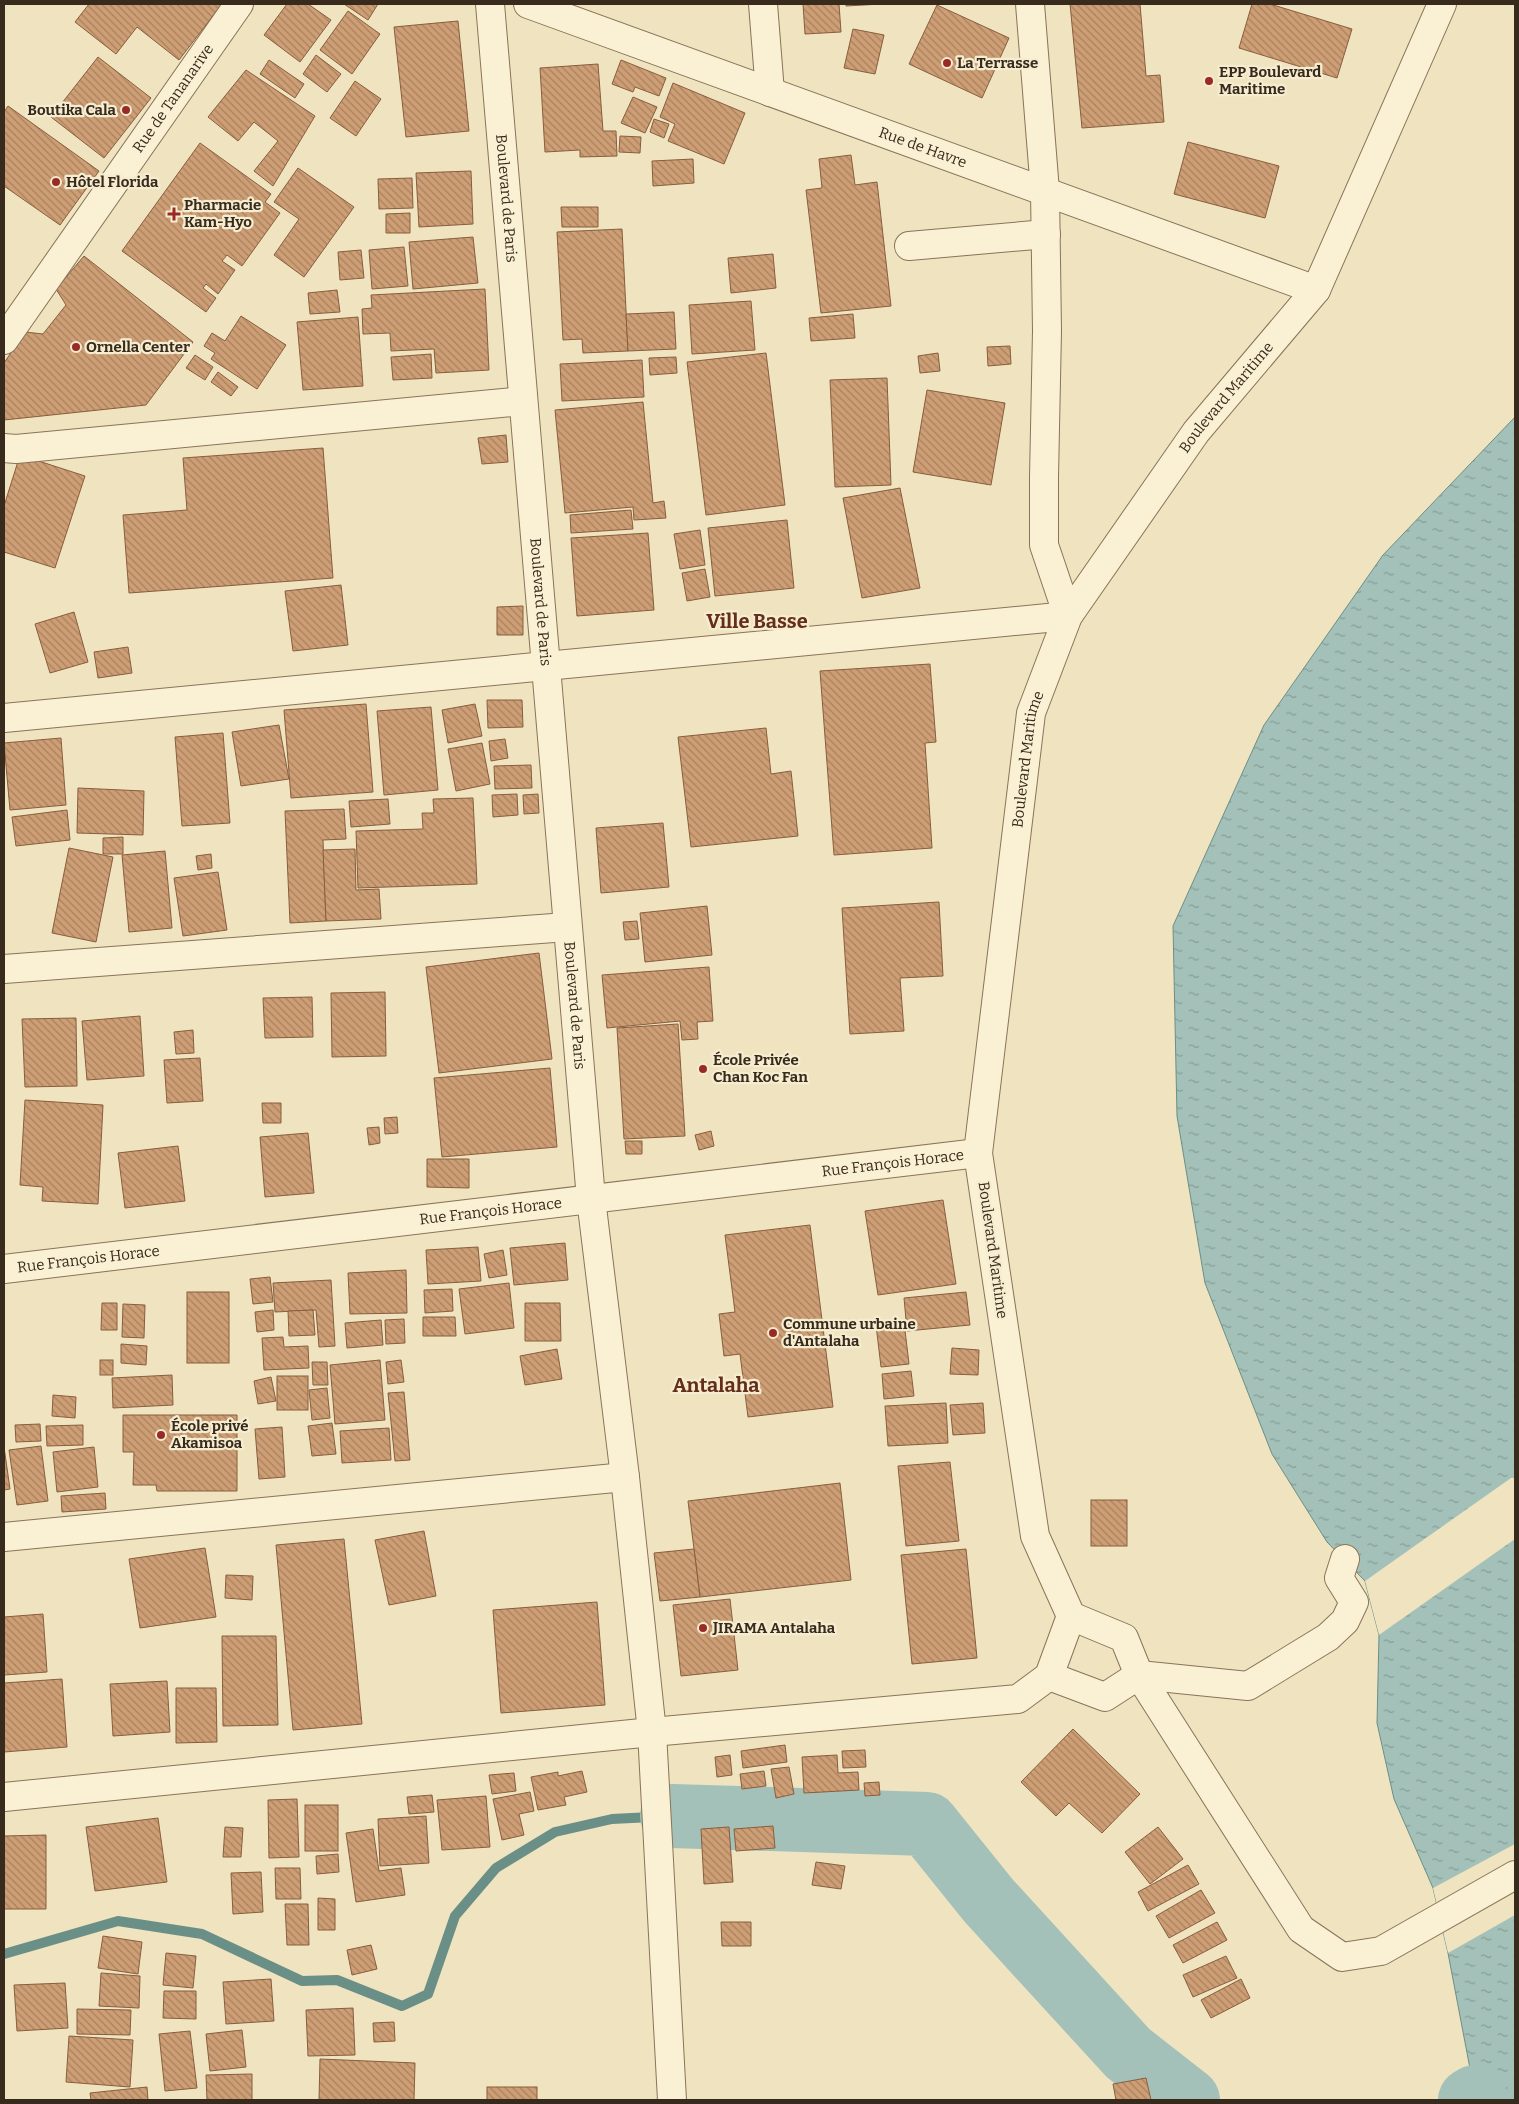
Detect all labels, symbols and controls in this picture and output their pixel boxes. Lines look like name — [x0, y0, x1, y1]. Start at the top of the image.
street label: Rue de Tananarive — [129, 40, 217, 156]
place label: La Terrasse — [957, 54, 1038, 72]
marker: La Terrasse — [941, 57, 953, 69]
place label: EPP Boulevard Maritime — [1219, 63, 1321, 98]
marker: EPP Boulevard Maritime — [1203, 75, 1215, 87]
place label: Boutika Cala — [27, 101, 117, 119]
marker: Boutika Cala — [120, 104, 132, 116]
street label: Rue de Havre — [876, 123, 969, 171]
street label: Boulevard de Paris — [492, 133, 521, 263]
place label: Hôtel Florida — [66, 173, 159, 191]
marker: Hôtel Florida — [50, 176, 62, 188]
place label: Pharmacie Kam-Hyo — [184, 196, 261, 231]
marker: Pharmacie Kam-Hyo — [168, 208, 180, 220]
place label: Ornella Center — [86, 338, 190, 356]
street label: Boulevard Maritime — [1175, 338, 1277, 456]
marker: Ornella Center — [70, 341, 82, 353]
street label: Boulevard de Paris — [526, 537, 555, 667]
district label: Ville Basse — [706, 609, 808, 633]
street label: Boulevard Maritime — [1008, 688, 1048, 829]
street label: Boulevard de Paris — [560, 941, 589, 1070]
place label: École Privée Chan Koc Fan — [713, 1051, 808, 1086]
marker: École Privée Chan Koc Fan — [697, 1063, 709, 1075]
street label: Rue François Horace — [820, 1146, 965, 1181]
street label: Boulevard Maritime — [974, 1180, 1012, 1320]
street label: Rue François Horace — [418, 1194, 563, 1228]
street label: Rue François Horace — [16, 1242, 161, 1276]
place label: Commune urbaine d'Antalaha — [783, 1315, 916, 1350]
marker: Commune urbaine d'Antalaha — [767, 1327, 779, 1339]
district label: Antalaha — [672, 1373, 760, 1397]
place label: École privé Akamisoa — [171, 1417, 248, 1452]
marker: École privé Akamisoa — [155, 1429, 167, 1441]
place label: JIRAMA Antalaha — [712, 1619, 836, 1637]
marker: JIRAMA Antalaha — [697, 1622, 709, 1634]

